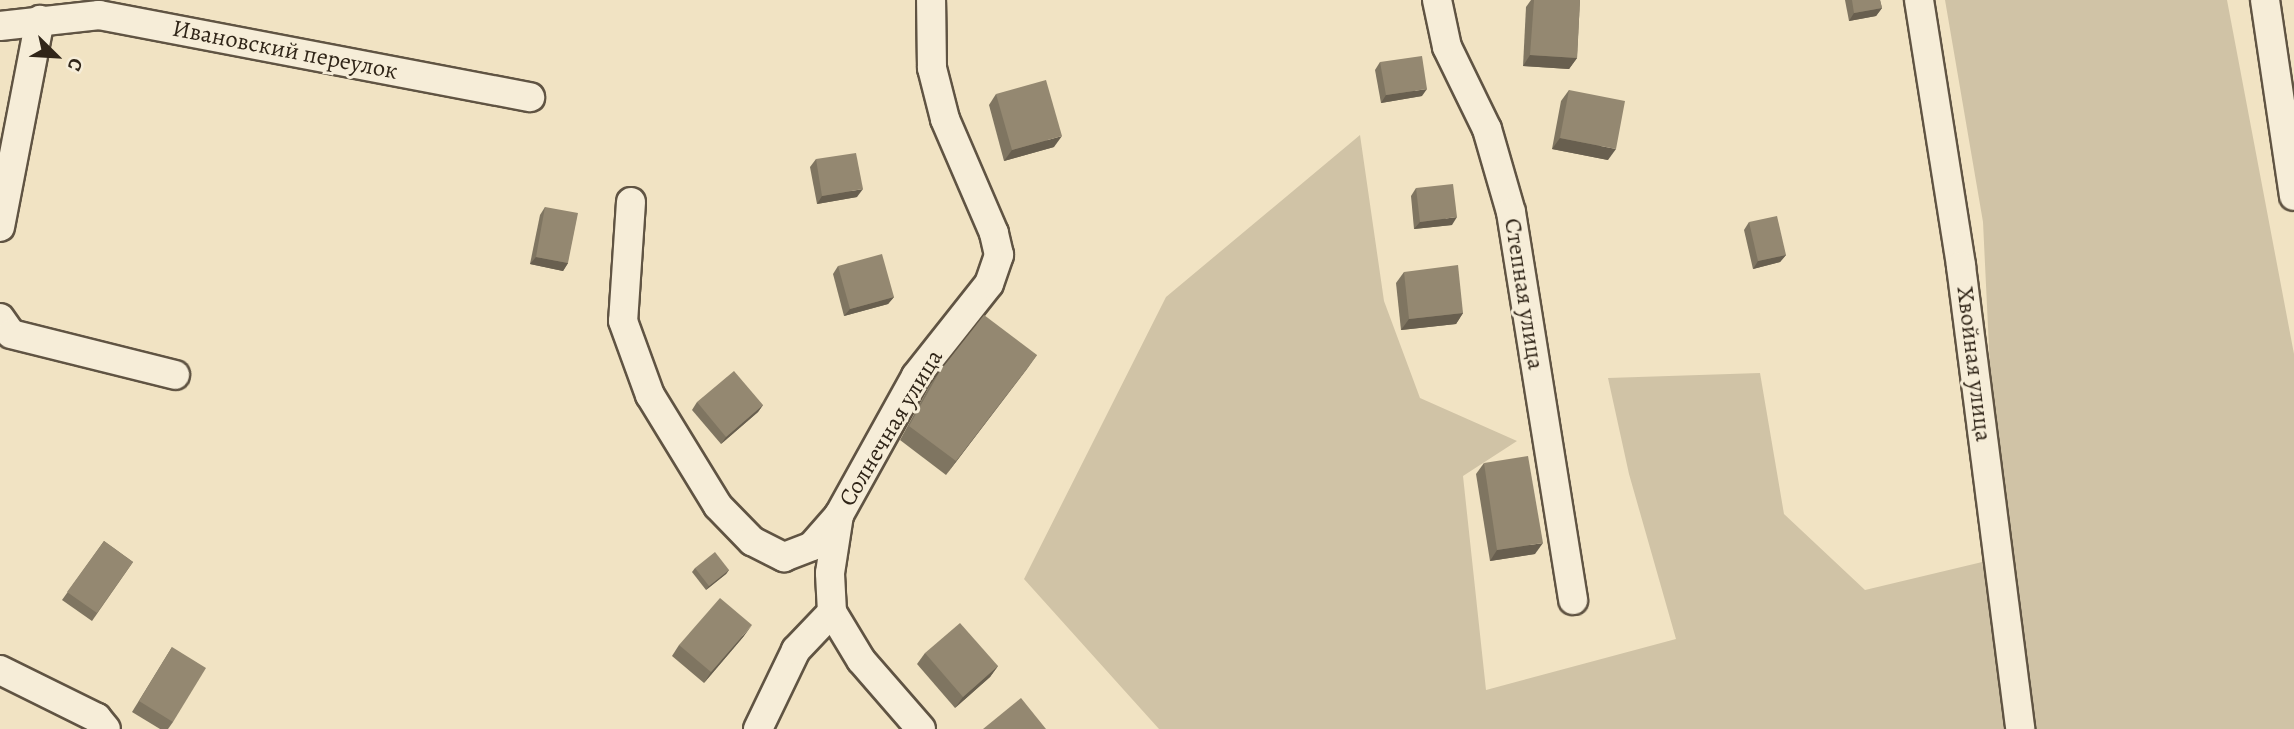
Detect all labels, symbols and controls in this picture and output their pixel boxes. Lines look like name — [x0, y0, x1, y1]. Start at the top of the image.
street label: Ивановский переулок — [170, 14, 400, 86]
north arrow — [21, 21, 91, 91]
text: С — [61, 54, 89, 75]
street label: Степная улица — [1498, 216, 1550, 372]
street label: Хвойная улица — [1950, 285, 1998, 443]
street label: Солнечная улица — [833, 344, 949, 512]

